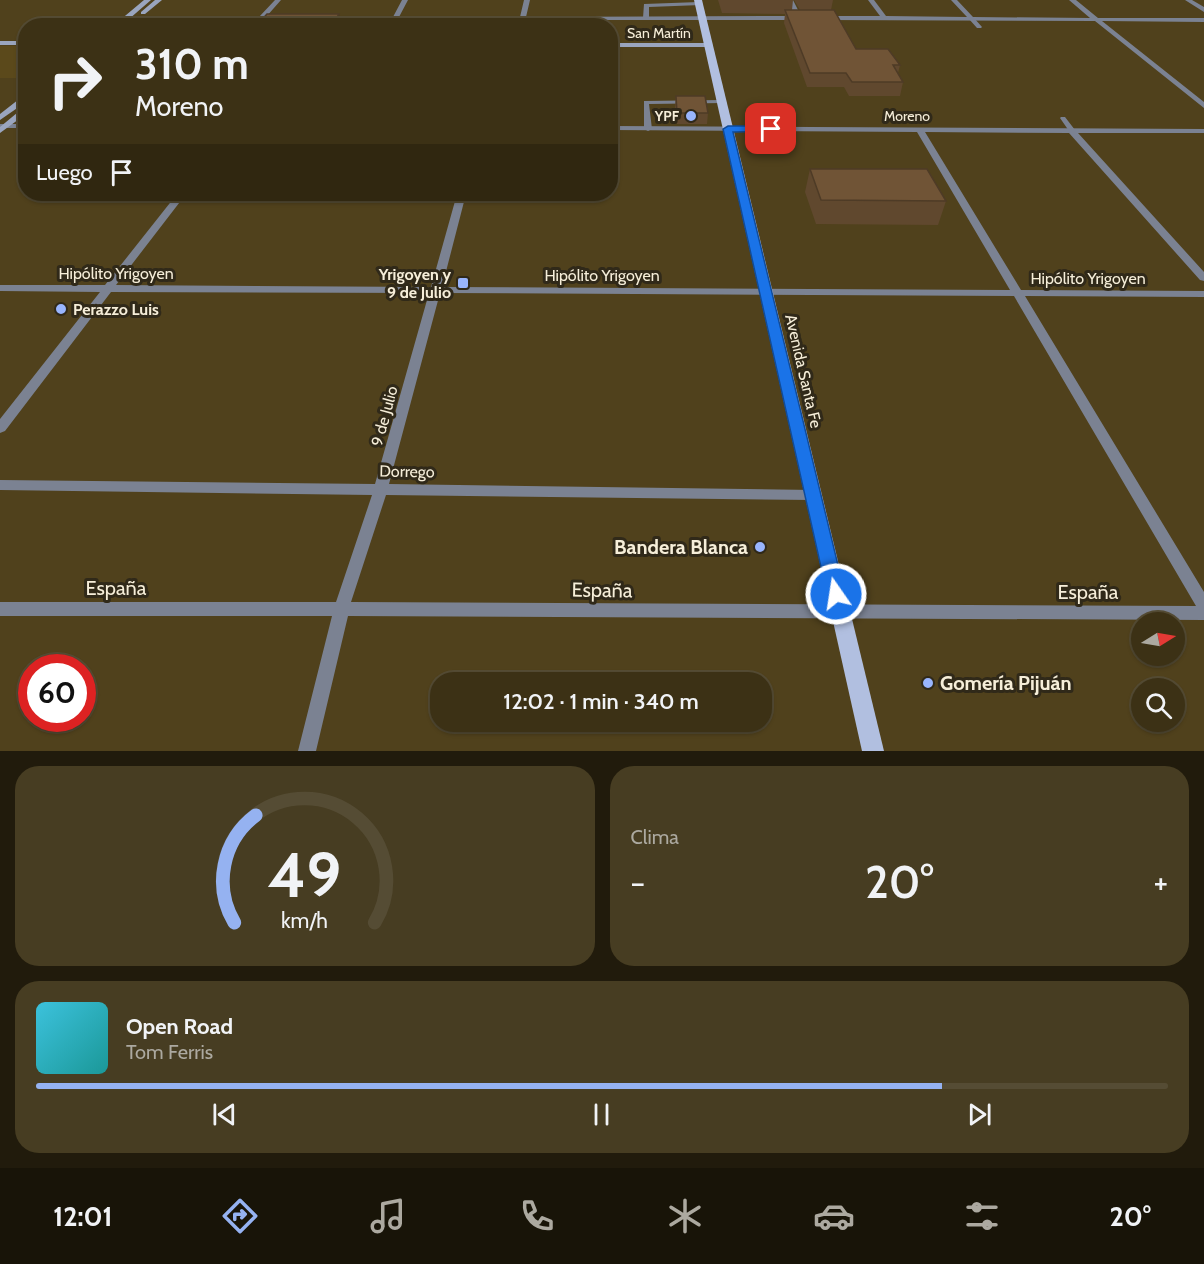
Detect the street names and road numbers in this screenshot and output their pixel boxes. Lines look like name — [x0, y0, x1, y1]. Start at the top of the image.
street label: San Martín — [627, 24, 691, 42]
street label: Moreno — [884, 107, 930, 125]
street label: Hipólito Yrigoyen — [58, 264, 174, 283]
street label: Hipólito Yrigoyen — [544, 266, 660, 285]
street label: Hipólito Yrigoyen — [1030, 269, 1146, 288]
street label: Avenida Santa Fe — [781, 312, 826, 430]
street label: 9 de Julio — [367, 384, 402, 448]
street label: Dorrego — [379, 462, 435, 481]
street label: España — [86, 576, 147, 600]
street label: España — [571, 577, 633, 603]
street label: España — [1058, 580, 1119, 604]

